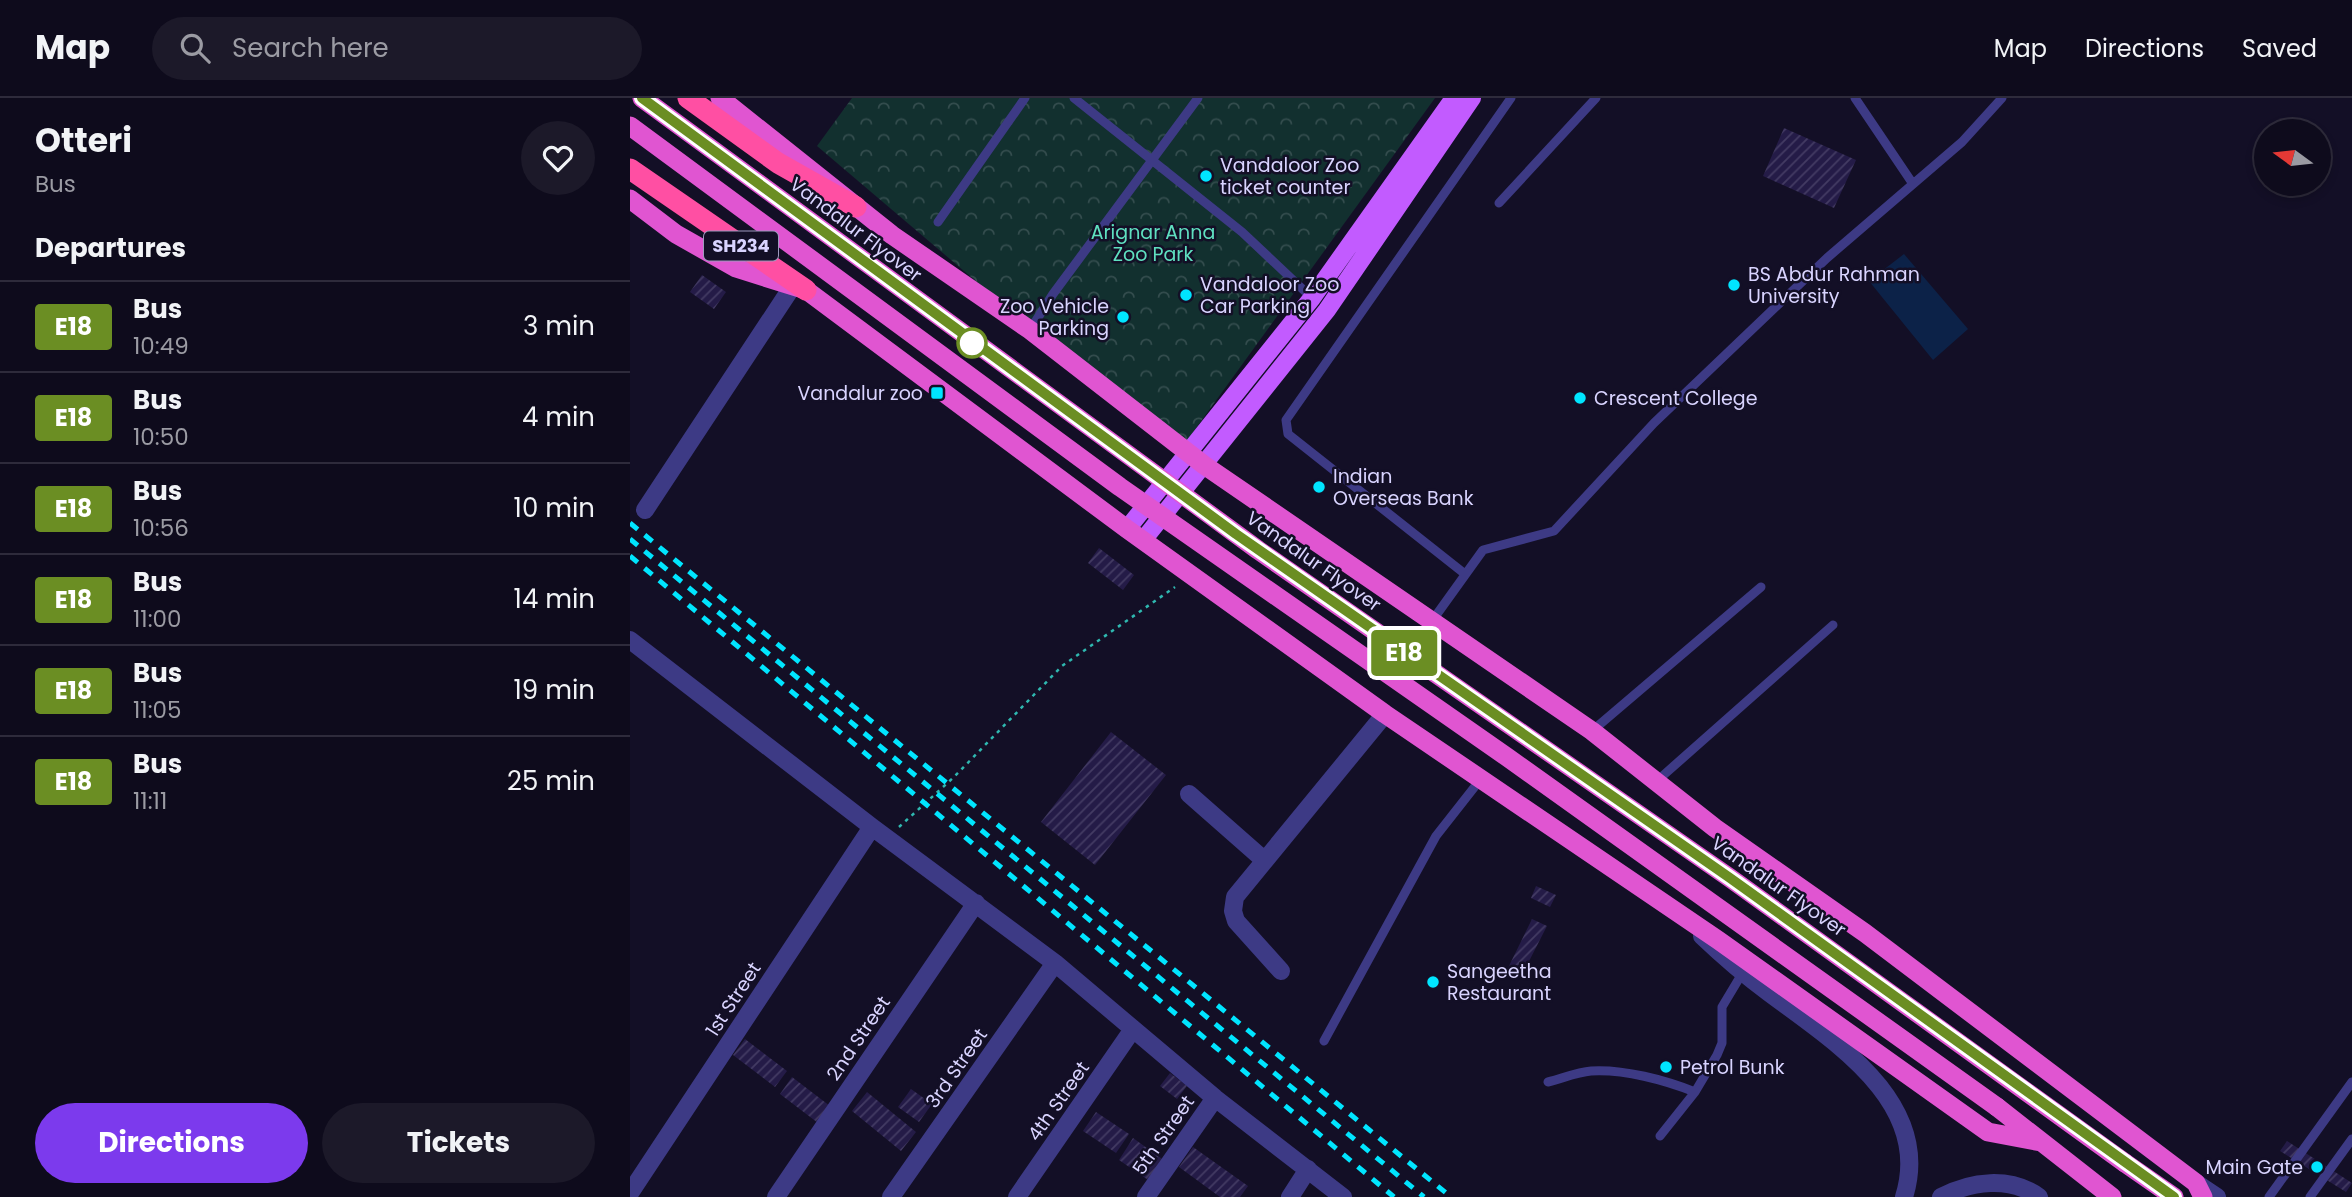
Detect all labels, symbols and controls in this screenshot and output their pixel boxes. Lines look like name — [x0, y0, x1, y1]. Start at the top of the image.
search box — [152, 17, 642, 80]
text: Map — [35, 24, 110, 71]
icon: search — [176, 29, 214, 67]
text: Search here — [232, 30, 389, 66]
text: Map — [1994, 32, 2047, 65]
text: Directions — [2085, 32, 2204, 65]
text: Saved — [2242, 32, 2317, 65]
text: Otteri — [35, 117, 132, 164]
north arrow — [2254, 119, 2331, 196]
map controls — [2254, 119, 2331, 196]
button: heart — [521, 121, 595, 195]
place label: Vandaloor Zoo ticket counter — [1220, 152, 1359, 201]
text: Bus — [35, 168, 76, 200]
marker: Vandaloor Zoo ticket counter — [1198, 168, 1214, 184]
street label: Vandalur Flyover — [784, 171, 927, 288]
park label: Arignar Anna Zoo Park — [1091, 219, 1215, 268]
text: Departures — [35, 230, 186, 266]
road number: SH234 — [704, 232, 778, 260]
place label: BS Abdur Rahman University — [1748, 261, 1920, 310]
place label: Vandaloor Zoo Car Parking — [1200, 271, 1339, 320]
marker: BS Abdur Rahman University — [1726, 277, 1742, 293]
marker: Vandaloor Zoo Car Parking — [1178, 287, 1194, 303]
text: Bus — [133, 291, 182, 327]
place label: Zoo Vehicle Parking — [1000, 293, 1109, 342]
text: 3 min — [523, 308, 595, 344]
marker: Zoo Vehicle Parking — [1115, 309, 1131, 325]
text: E18 — [55, 310, 92, 343]
unlabelled marker — [957, 328, 987, 358]
text: 10:49 — [133, 330, 189, 362]
place label: Vandalur zoo — [798, 380, 923, 407]
text: Bus — [133, 382, 182, 418]
marker: Vandalur zoo — [929, 385, 945, 401]
place label: Crescent College — [1594, 385, 1758, 412]
marker: Crescent College — [1572, 390, 1588, 406]
text: 4 min — [522, 399, 595, 435]
text: E18 — [55, 401, 92, 434]
text: 10:50 — [133, 421, 189, 453]
place label: Indian Overseas Bank — [1333, 463, 1474, 512]
text: Bus — [133, 473, 182, 509]
marker: Indian Overseas Bank — [1311, 479, 1327, 495]
text: 10 min — [514, 490, 595, 526]
text: E18 — [55, 492, 92, 525]
street label: Vandalur Flyover — [1241, 505, 1387, 618]
text: 10:56 — [133, 512, 189, 544]
text: Bus — [133, 564, 182, 600]
text: 14 min — [514, 581, 595, 617]
text: E18 — [55, 583, 92, 616]
text: 11:00 — [133, 603, 182, 635]
line badge: E18 — [1364, 630, 1444, 676]
text: E18 — [1385, 636, 1423, 669]
text: Bus — [133, 655, 182, 691]
text: 19 min — [514, 672, 595, 708]
text: E18 — [55, 674, 92, 707]
text: 11:05 — [133, 694, 182, 726]
text: Bus — [133, 746, 182, 782]
text: 25 min — [507, 763, 595, 799]
text: E18 — [55, 765, 92, 798]
text: 11:11 — [133, 785, 167, 817]
street label: Vandalur Flyover — [1706, 830, 1852, 943]
street label: 1st Street — [699, 957, 768, 1042]
place label: Sangeetha Restaurant — [1447, 958, 1551, 1007]
marker: Sangeetha Restaurant — [1425, 974, 1441, 990]
street label: 2nd Street — [820, 991, 897, 1086]
street label: 3rd Street — [919, 1023, 994, 1114]
place label: Petrol Bunk — [1680, 1054, 1785, 1081]
street label: 4th Street — [1021, 1056, 1096, 1147]
marker: Petrol Bunk — [1658, 1059, 1674, 1075]
street label: 5th Street — [1126, 1090, 1201, 1181]
button: Directions — [35, 1103, 308, 1183]
button: Tickets — [322, 1103, 595, 1183]
place label: Main Gate — [2206, 1154, 2303, 1181]
marker: Main Gate — [2309, 1159, 2325, 1175]

